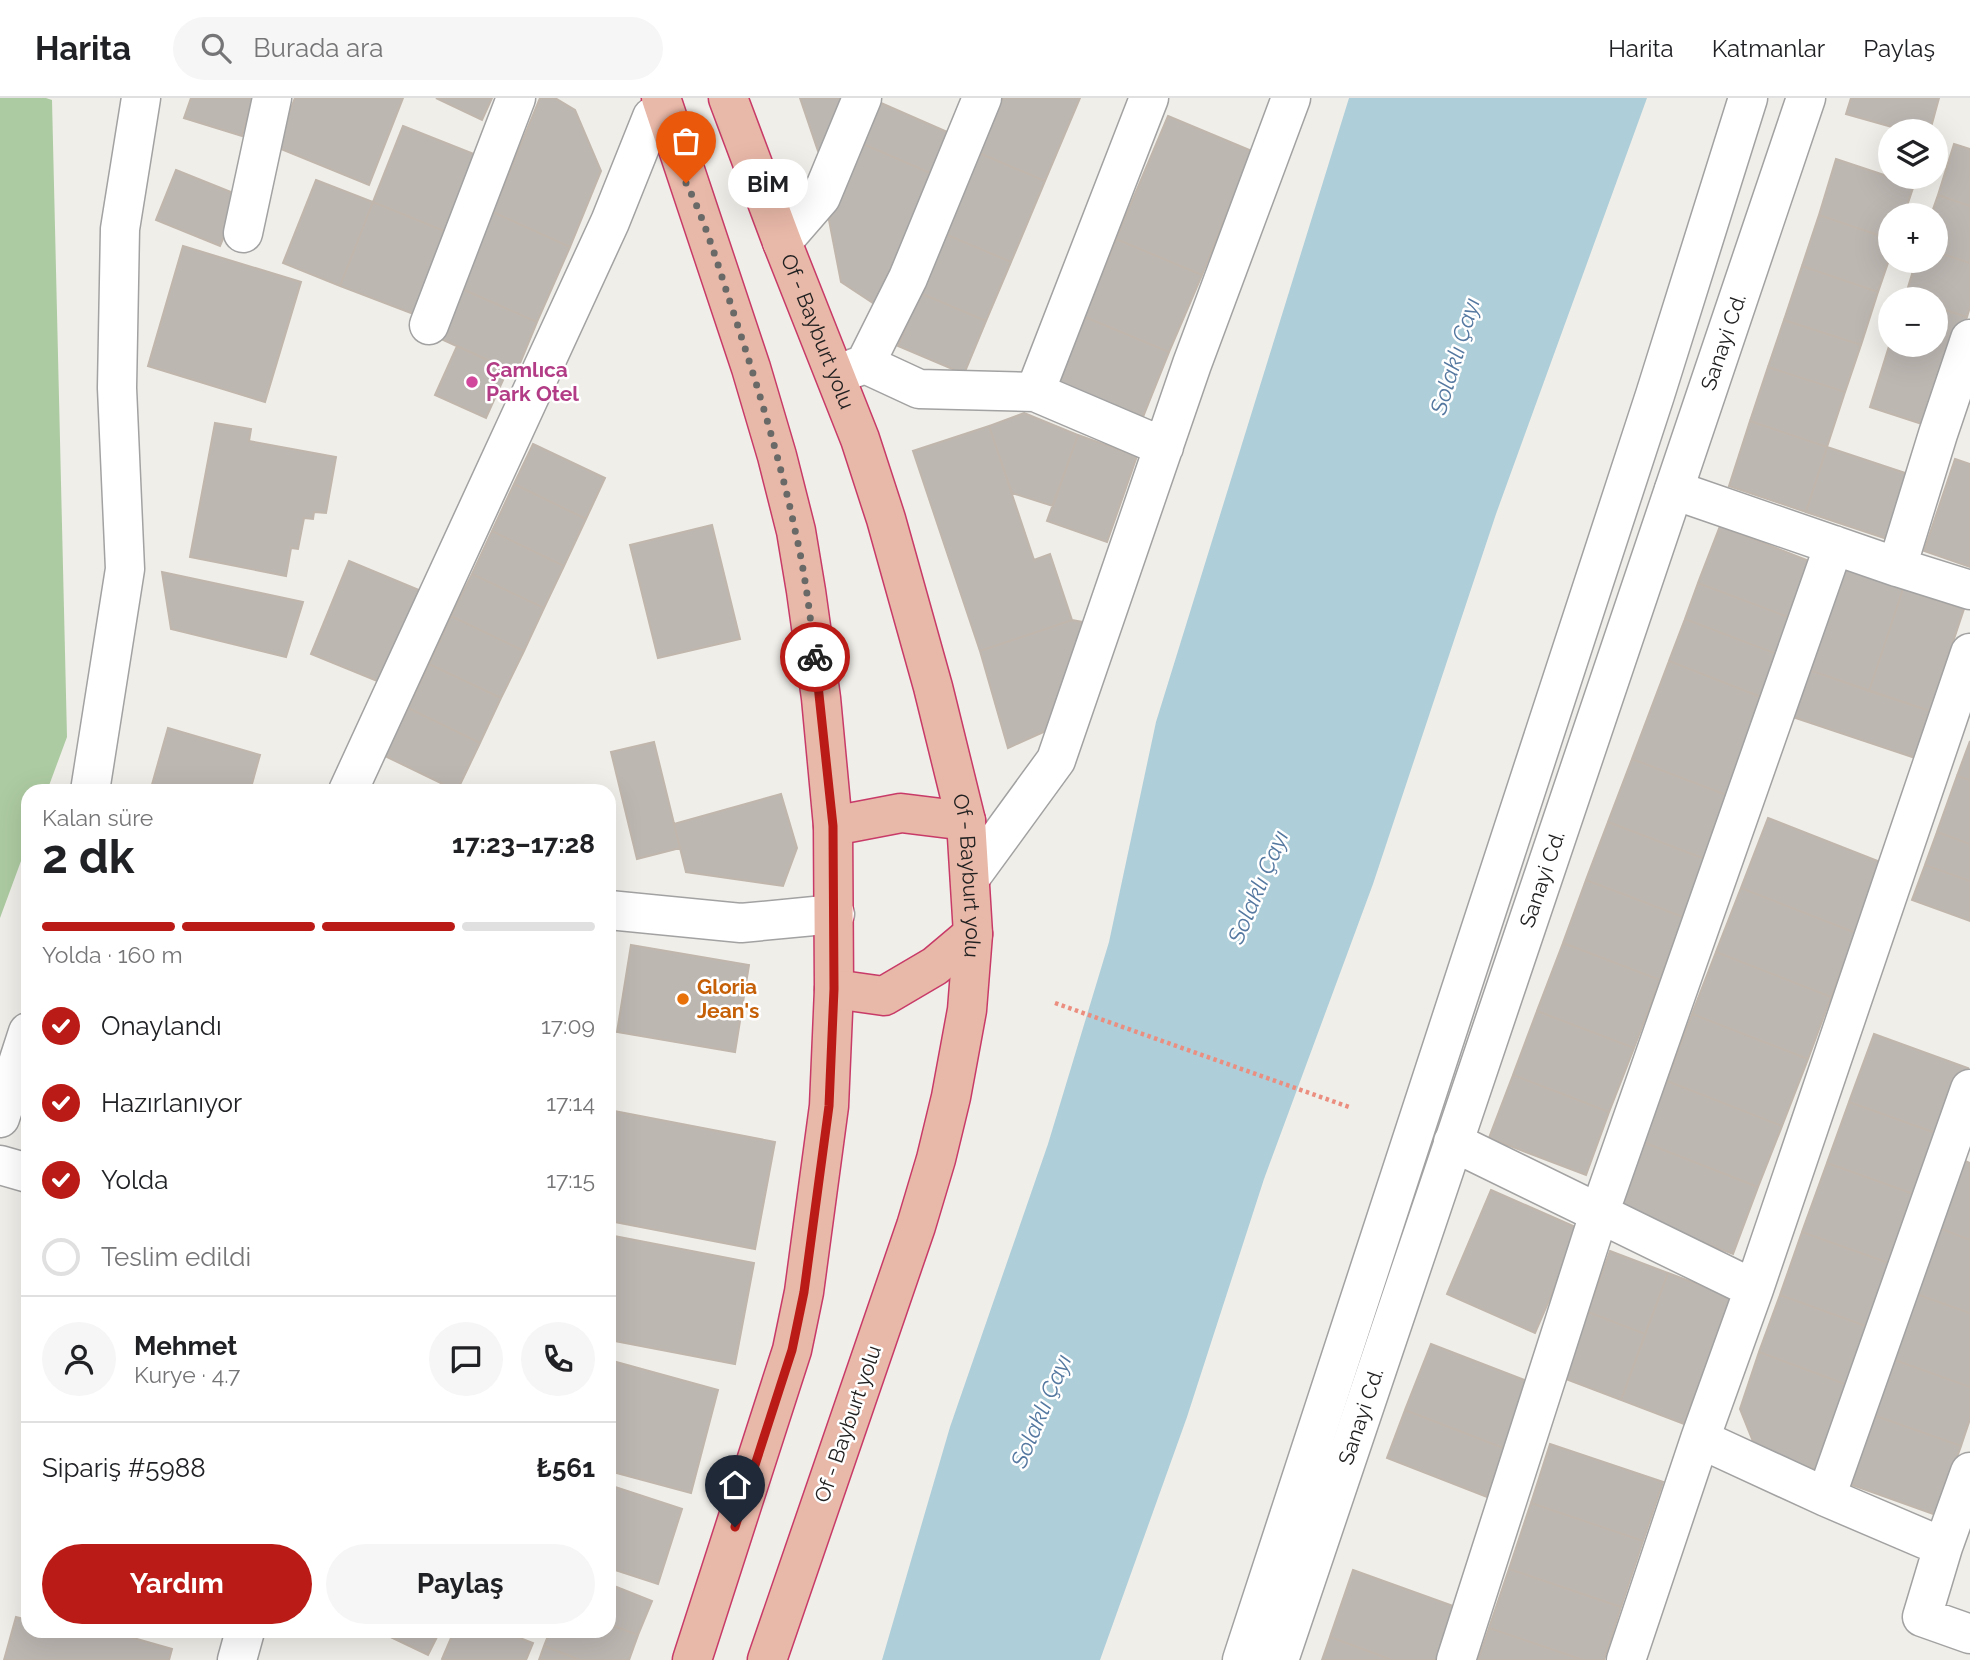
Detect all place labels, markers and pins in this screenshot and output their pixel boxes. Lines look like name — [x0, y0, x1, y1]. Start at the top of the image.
pin — [656, 111, 716, 183]
callout: BİM — [728, 158, 808, 208]
place label: Çamlıca Park Otel — [486, 357, 579, 406]
marker: Çamlıca Park Otel — [464, 374, 480, 390]
place label: Gloria Jean's — [697, 974, 759, 1023]
marker: Gloria Jean's — [675, 991, 691, 1007]
pin — [705, 1455, 765, 1527]

